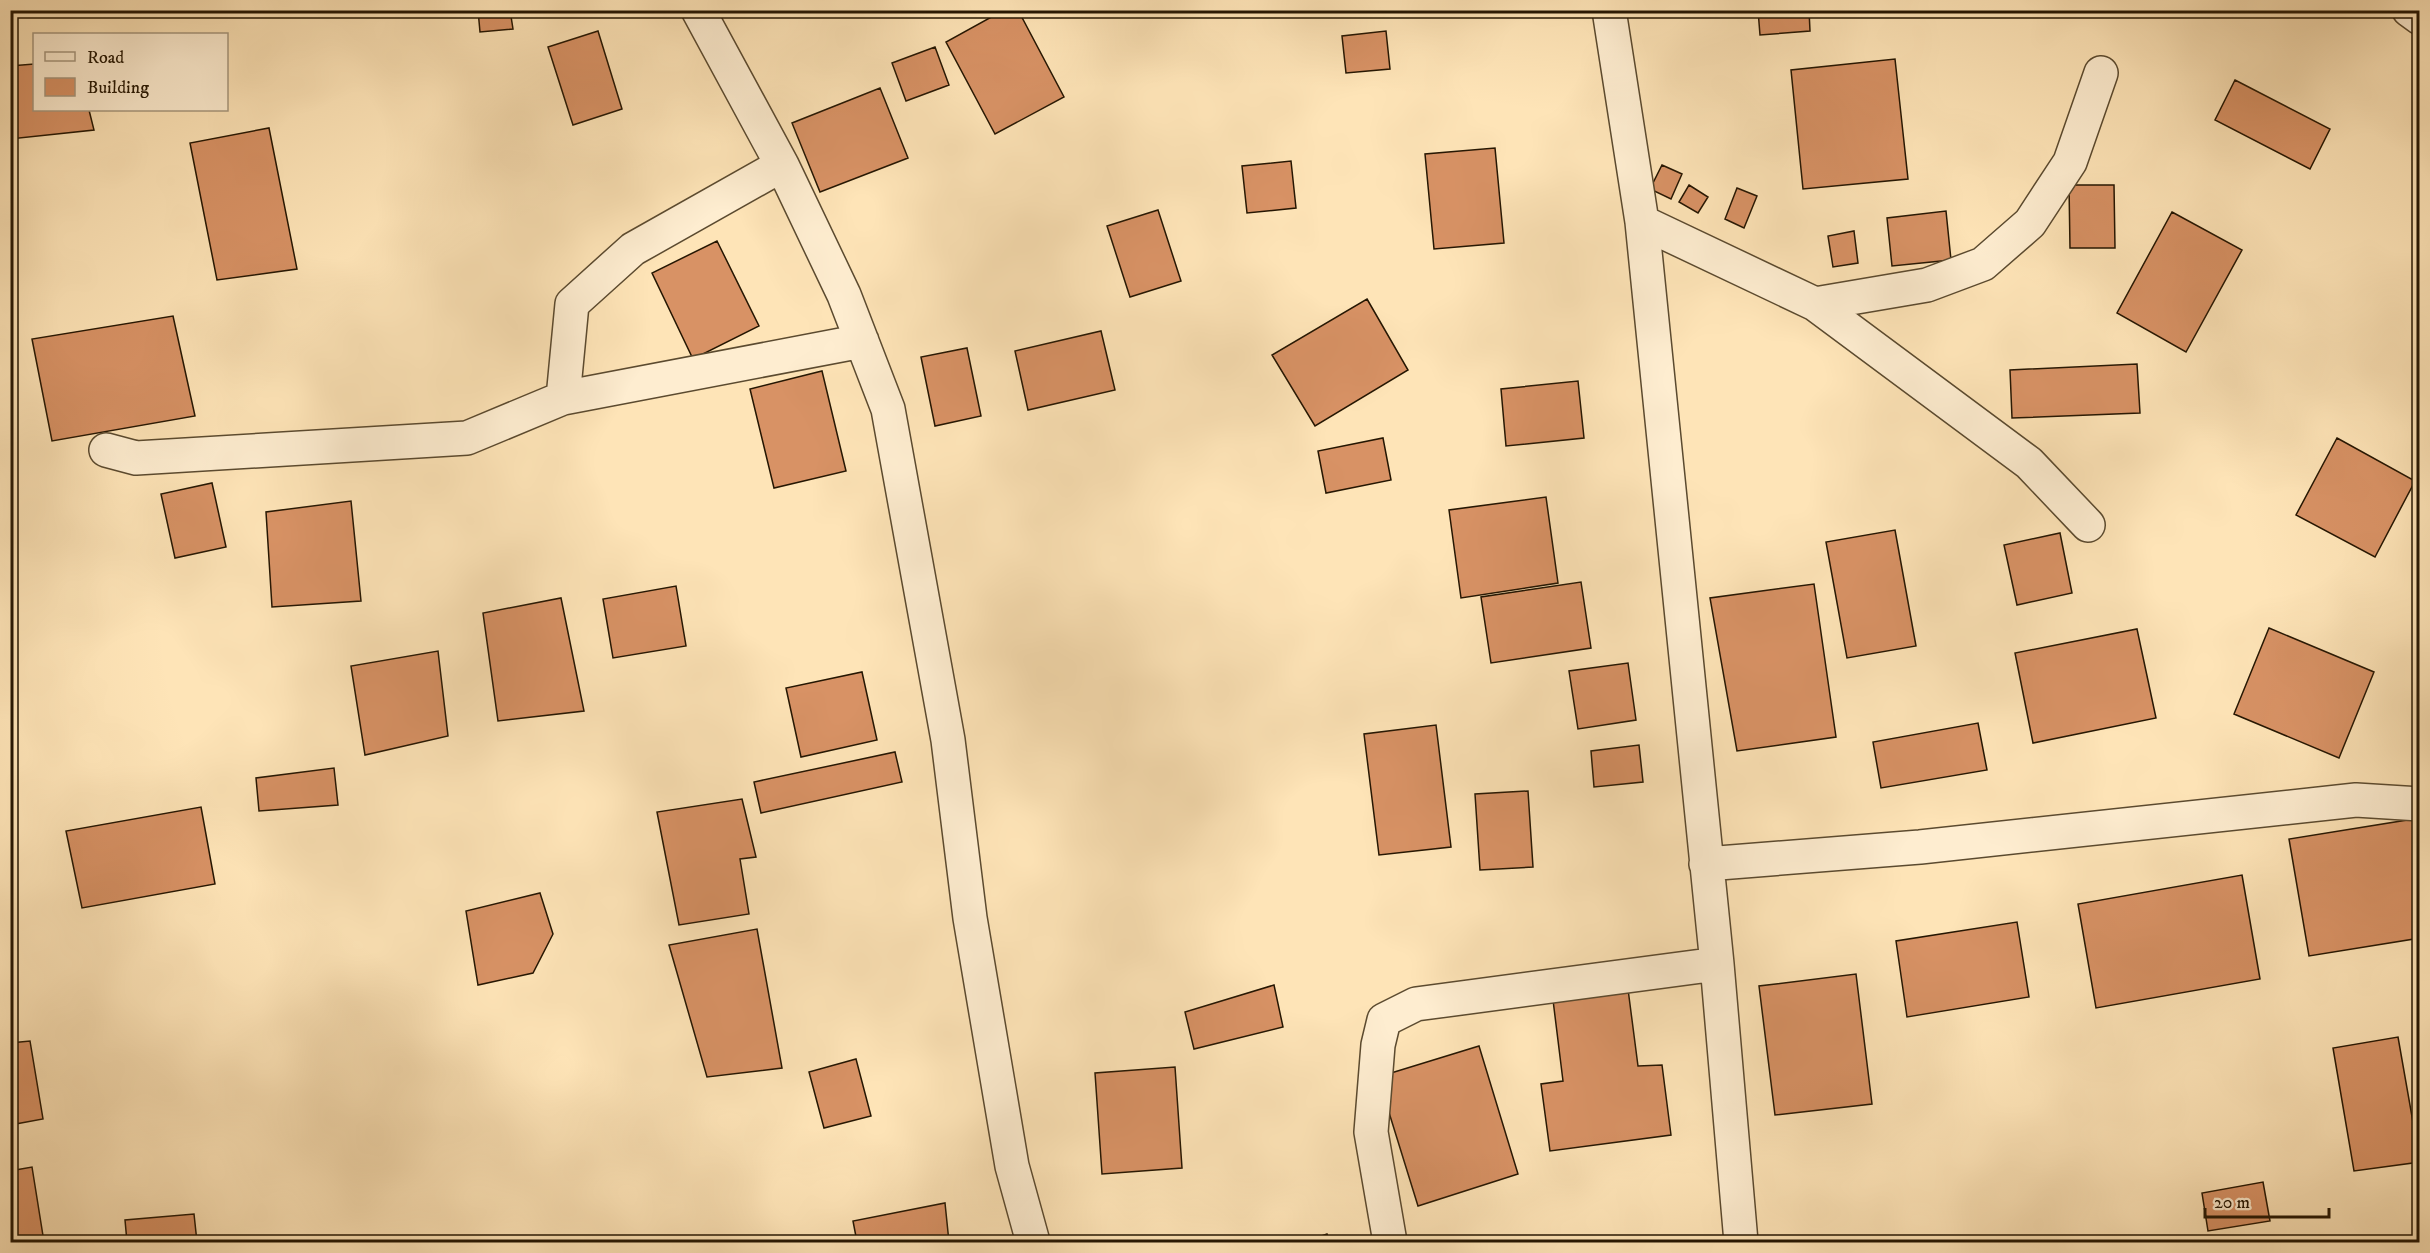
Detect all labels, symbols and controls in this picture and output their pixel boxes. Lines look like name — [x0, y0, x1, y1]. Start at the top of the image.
legend — [33, 33, 228, 111]
text: Road — [87, 47, 124, 69]
text: Building — [87, 77, 149, 99]
scale bar — [2205, 1181, 2330, 1219]
text: 20 m — [2214, 1192, 2250, 1214]

